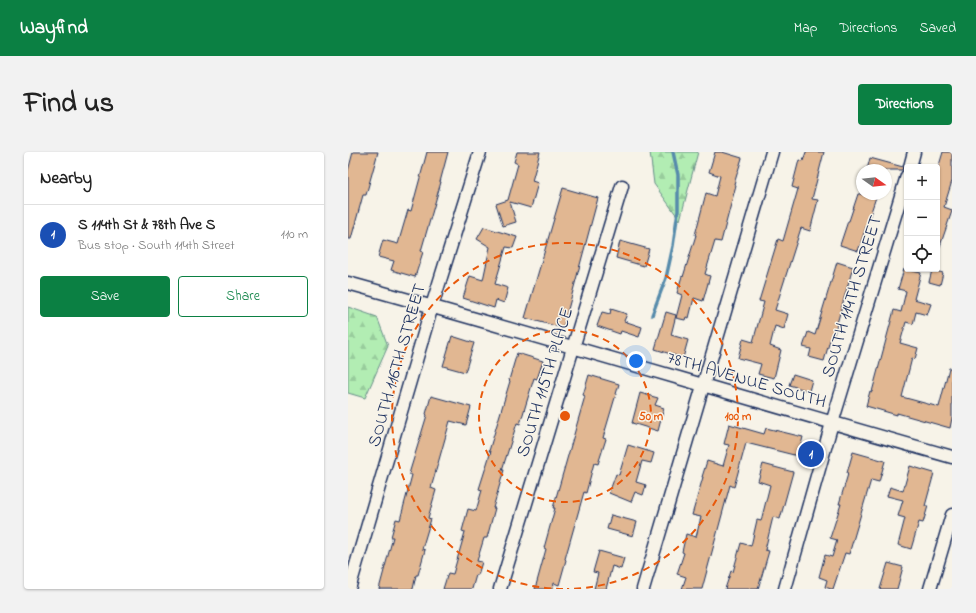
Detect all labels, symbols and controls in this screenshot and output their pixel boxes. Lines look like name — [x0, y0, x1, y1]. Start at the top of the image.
text: Wayfind — [20, 15, 88, 42]
text: Map — [794, 18, 817, 39]
text: Directions — [839, 18, 897, 39]
text: Saved — [919, 18, 956, 39]
text: Find us — [24, 84, 114, 125]
button: Directions — [858, 84, 952, 125]
north arrow — [856, 164, 892, 200]
map controls — [904, 164, 940, 272]
button: + — [904, 164, 940, 200]
text: Nearby — [40, 166, 92, 191]
button: − — [904, 200, 940, 236]
street label: SOUTH 114TH STREET — [816, 212, 890, 381]
text: S 114th St & 78th Ave S — [78, 214, 215, 236]
text: 1 — [51, 225, 55, 244]
text: 110 m — [281, 225, 308, 244]
text: Bus stop · South 114th Street — [78, 236, 235, 255]
button: locate — [904, 236, 940, 272]
button: Save — [40, 276, 170, 317]
button: Share — [178, 276, 308, 317]
street label: SOUTH 116TH STREET — [362, 281, 434, 450]
street label: SOUTH 115TH PLACE — [511, 305, 581, 460]
street label: 78TH AVENUE SOUTH — [664, 346, 829, 416]
your location — [626, 351, 646, 371]
text: 50 m — [639, 408, 664, 426]
text: 100 m — [725, 408, 752, 426]
centre of rings — [558, 409, 572, 423]
pin: 1 — [798, 439, 824, 469]

